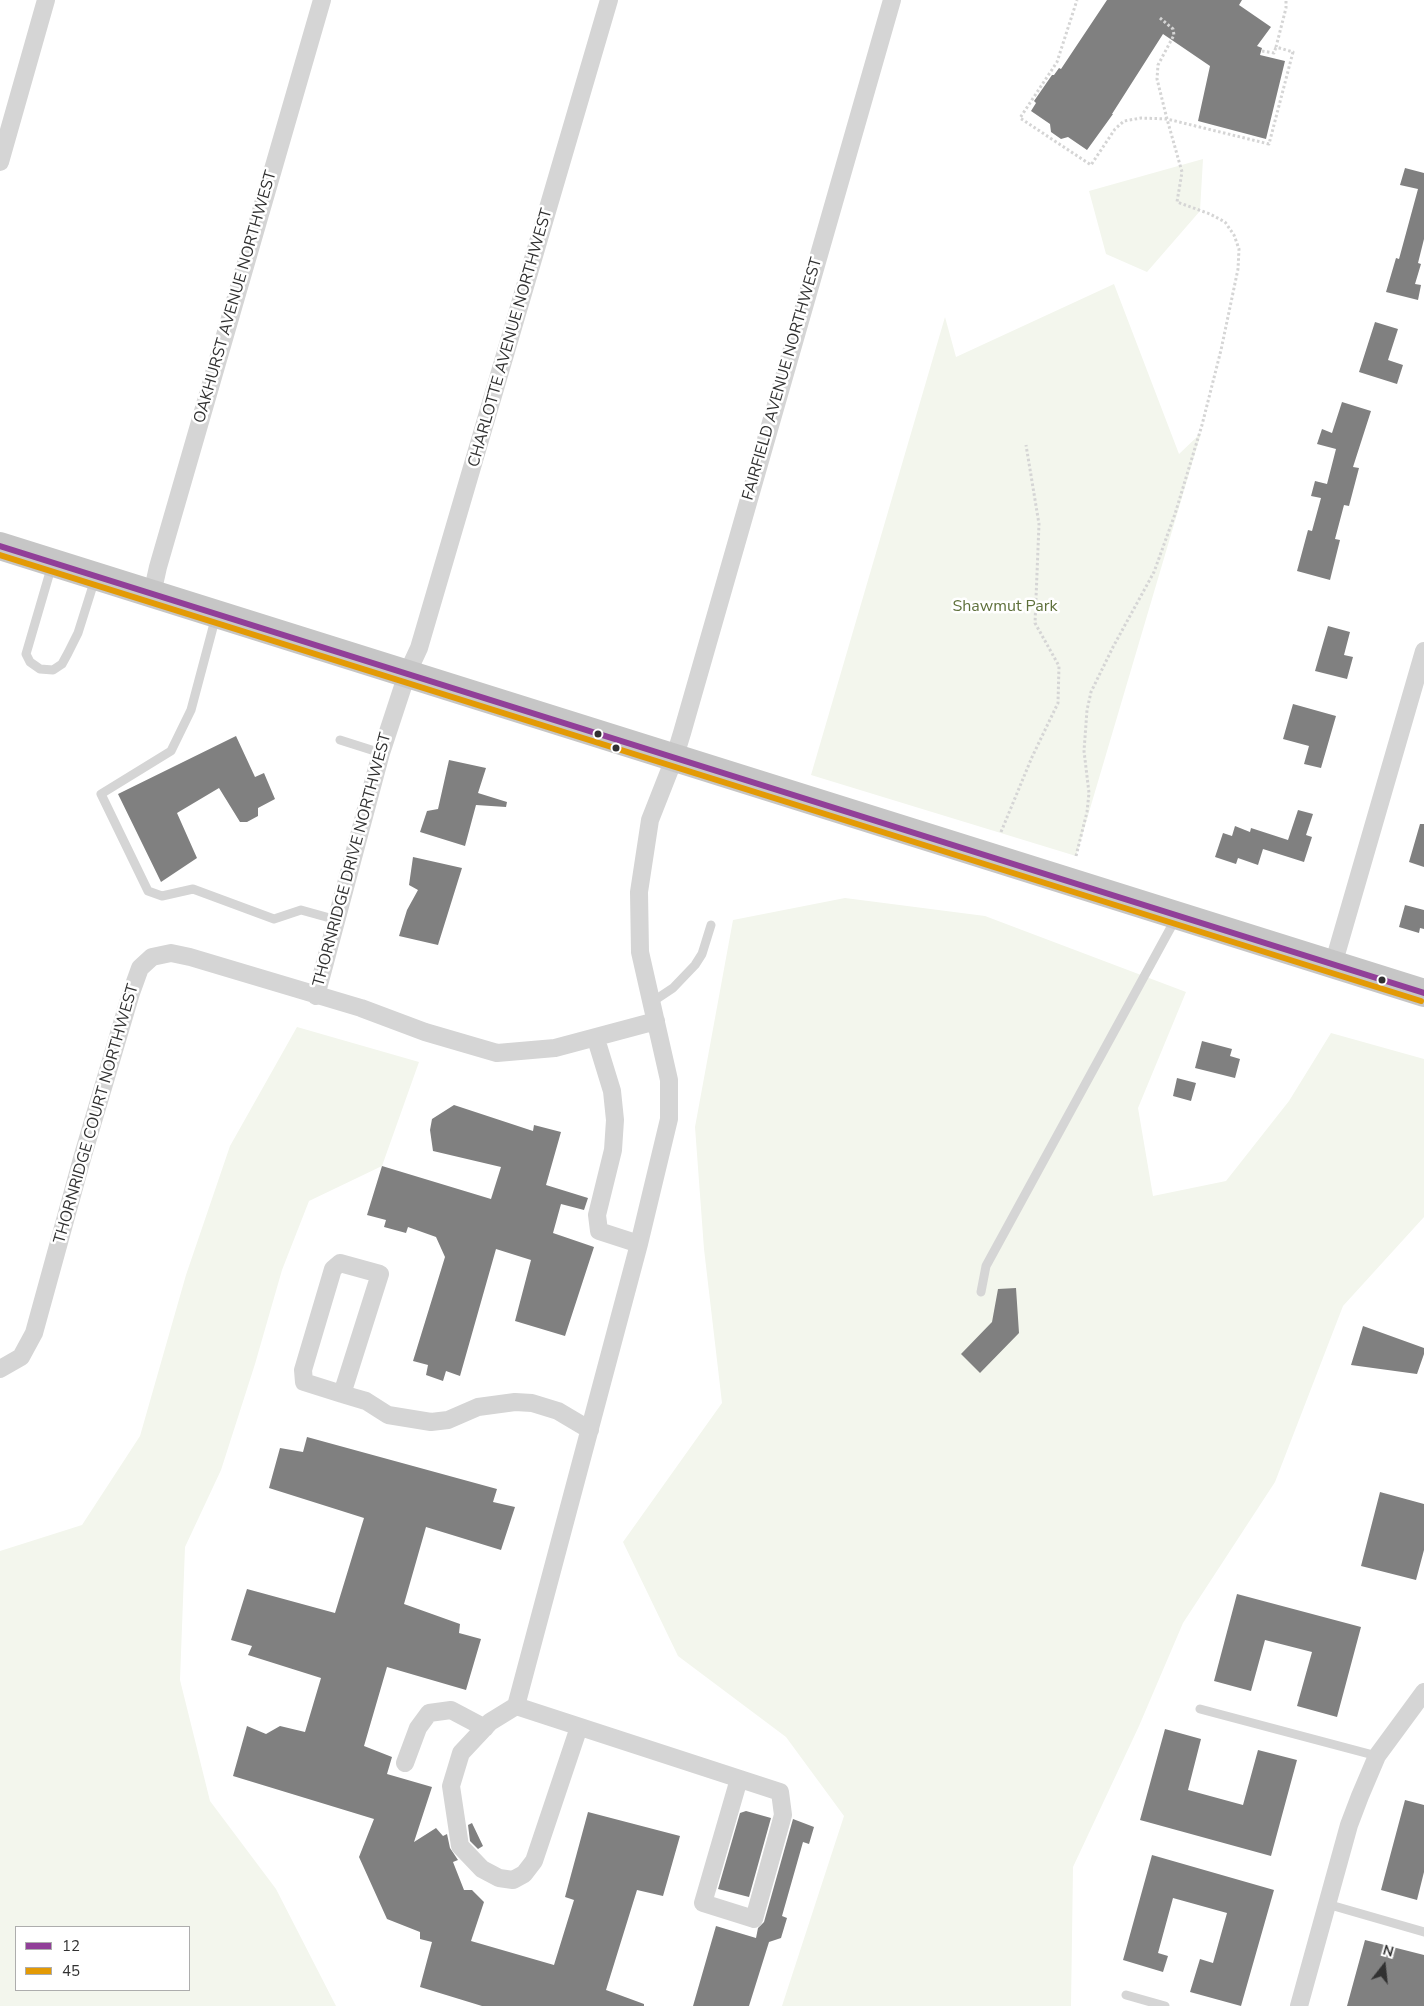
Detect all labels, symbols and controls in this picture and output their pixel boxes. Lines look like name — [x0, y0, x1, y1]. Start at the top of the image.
street label: OAKHURST AVENUE NORTHWEST — [191, 168, 281, 426]
street label: CHARLOTTE AVENUE NORTHWEST — [465, 206, 557, 470]
street label: FAIRFIELD AVENUE NORTHWEST — [739, 255, 827, 503]
park label: Shawmut Park — [952, 597, 1058, 617]
unlabelled marker — [593, 729, 603, 739]
street label: THORNRIDGE DRIVE NORTHWEST — [310, 731, 396, 989]
unlabelled marker — [611, 743, 621, 753]
unlabelled marker — [1377, 975, 1387, 985]
street label: THORNRIDGE COURT NORTHWEST — [51, 982, 143, 1246]
legend — [15, 1926, 190, 1991]
text: 12 — [62, 1936, 80, 1956]
north arrow — [1359, 1941, 1409, 1991]
text: N — [1381, 1941, 1396, 1962]
text: 45 — [62, 1961, 80, 1981]

